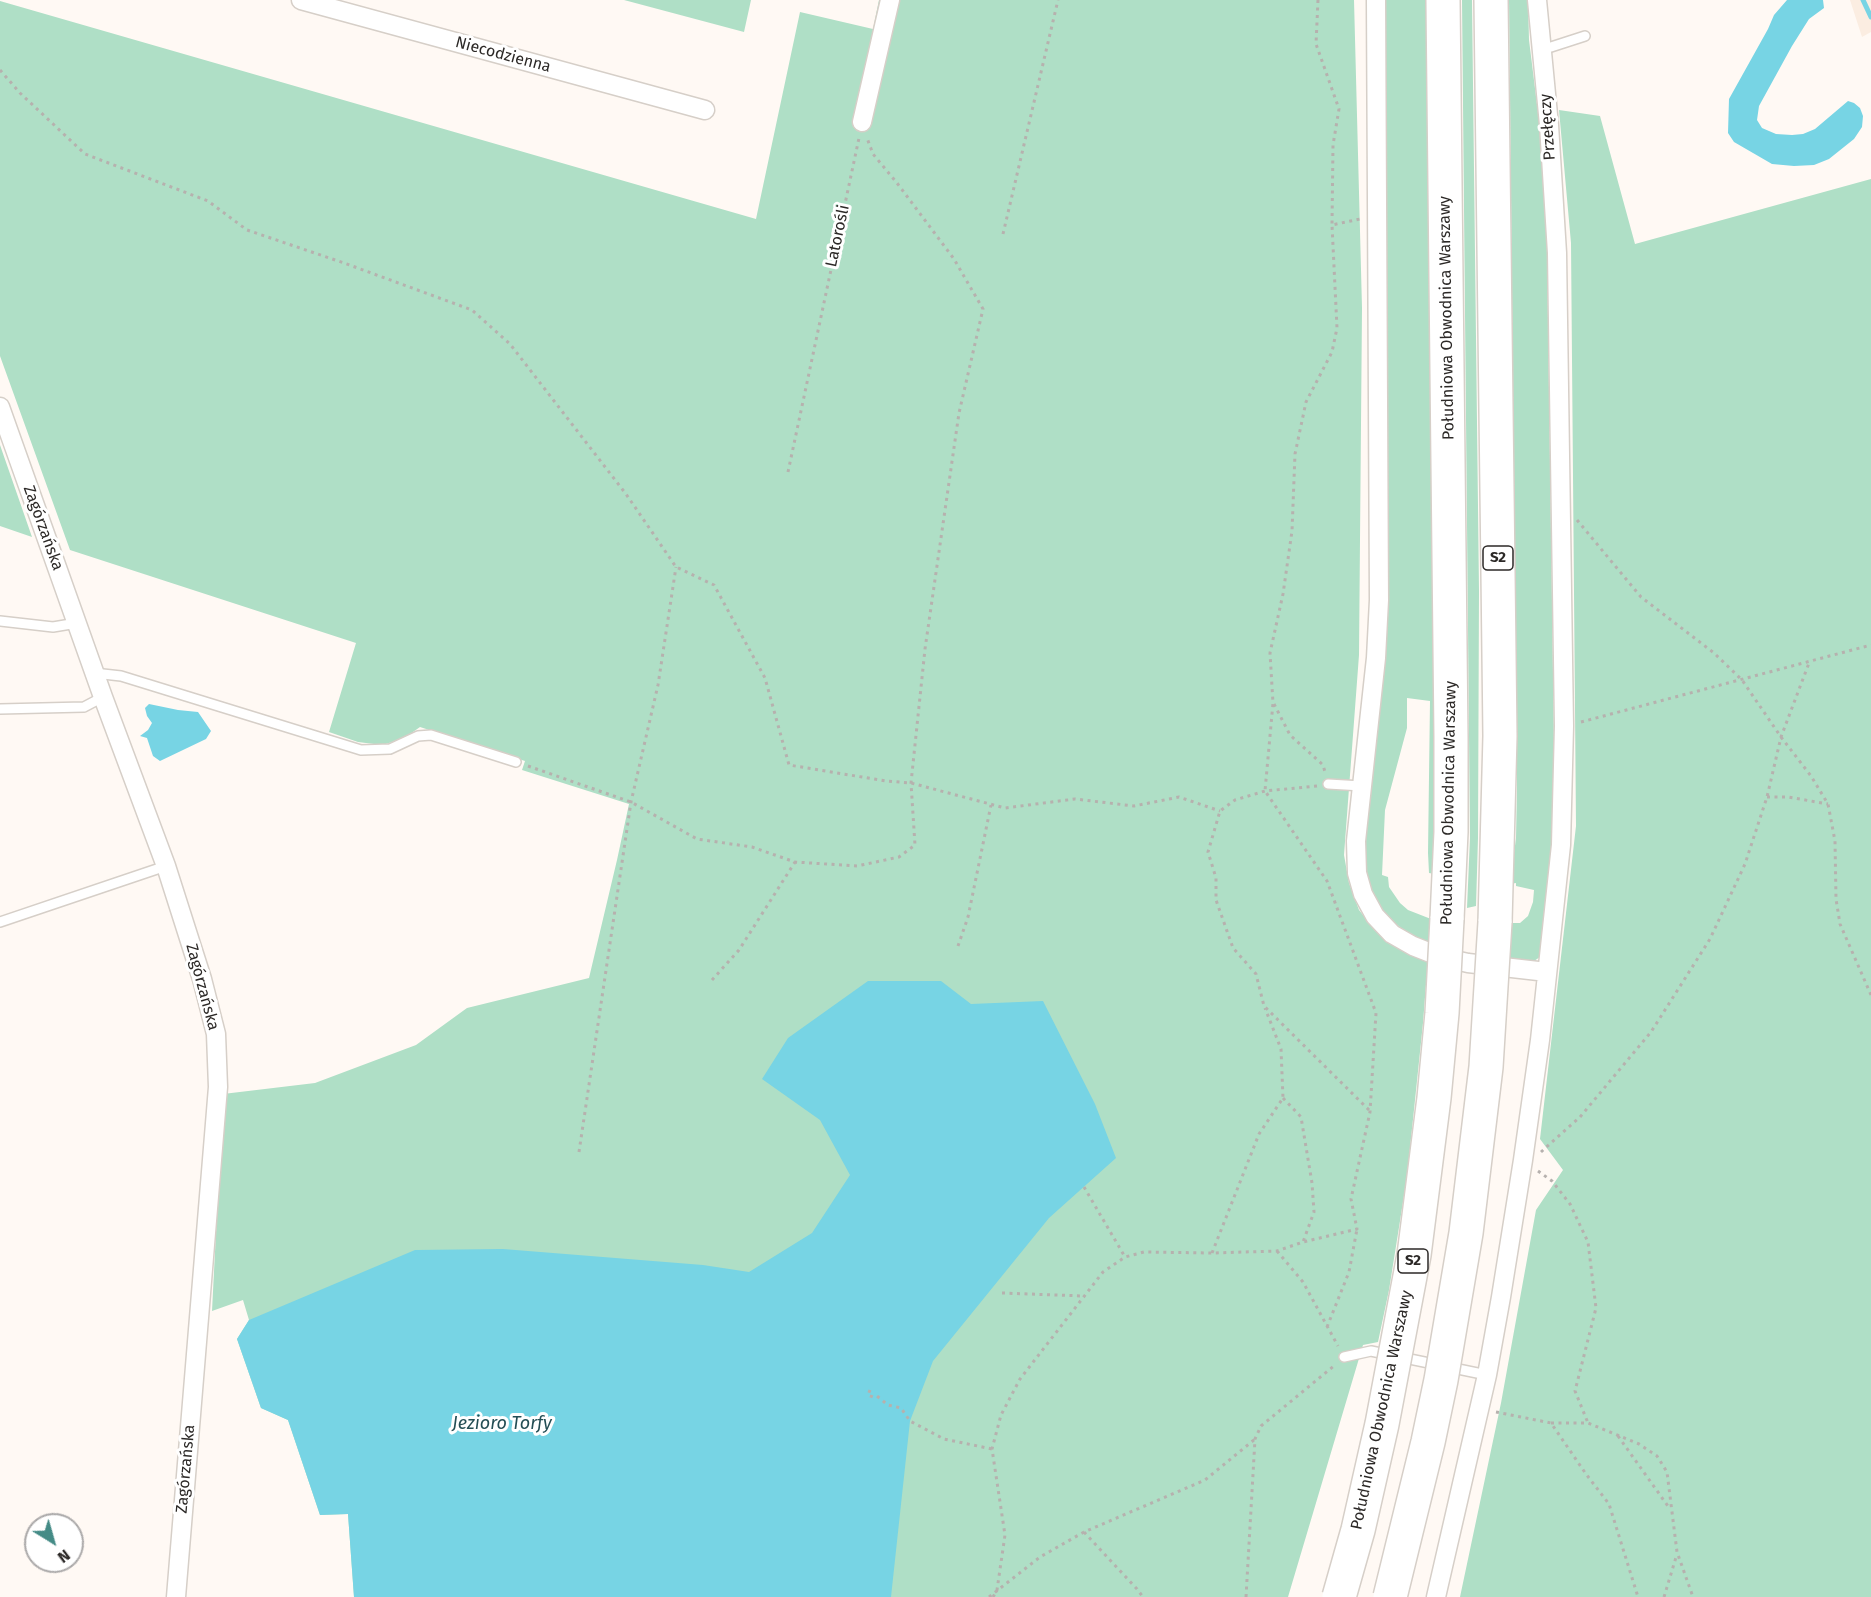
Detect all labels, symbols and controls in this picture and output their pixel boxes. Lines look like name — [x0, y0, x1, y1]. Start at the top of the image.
street label: Niecodzienna — [453, 33, 553, 77]
street label: Przełęczy — [1536, 93, 1560, 161]
street label: Południowa Obwodnica Warszawy — [1435, 196, 1459, 440]
street label: Latorośli — [822, 203, 854, 269]
street label: Zagórzańska — [19, 483, 67, 573]
road number: S2 — [1483, 546, 1513, 570]
street label: Południowa Obwodnica Warszawy — [1437, 681, 1461, 925]
street label: Zagórzańska — [181, 942, 223, 1032]
road number: S2 — [1398, 1249, 1428, 1273]
street label: Południowa Obwodnica Warszawy — [1347, 1289, 1417, 1531]
water label: Jezioro Torfy — [452, 1413, 552, 1435]
street label: Zagórzańska — [173, 1424, 199, 1514]
north arrow — [24, 1513, 84, 1573]
text: N — [54, 1545, 74, 1567]

